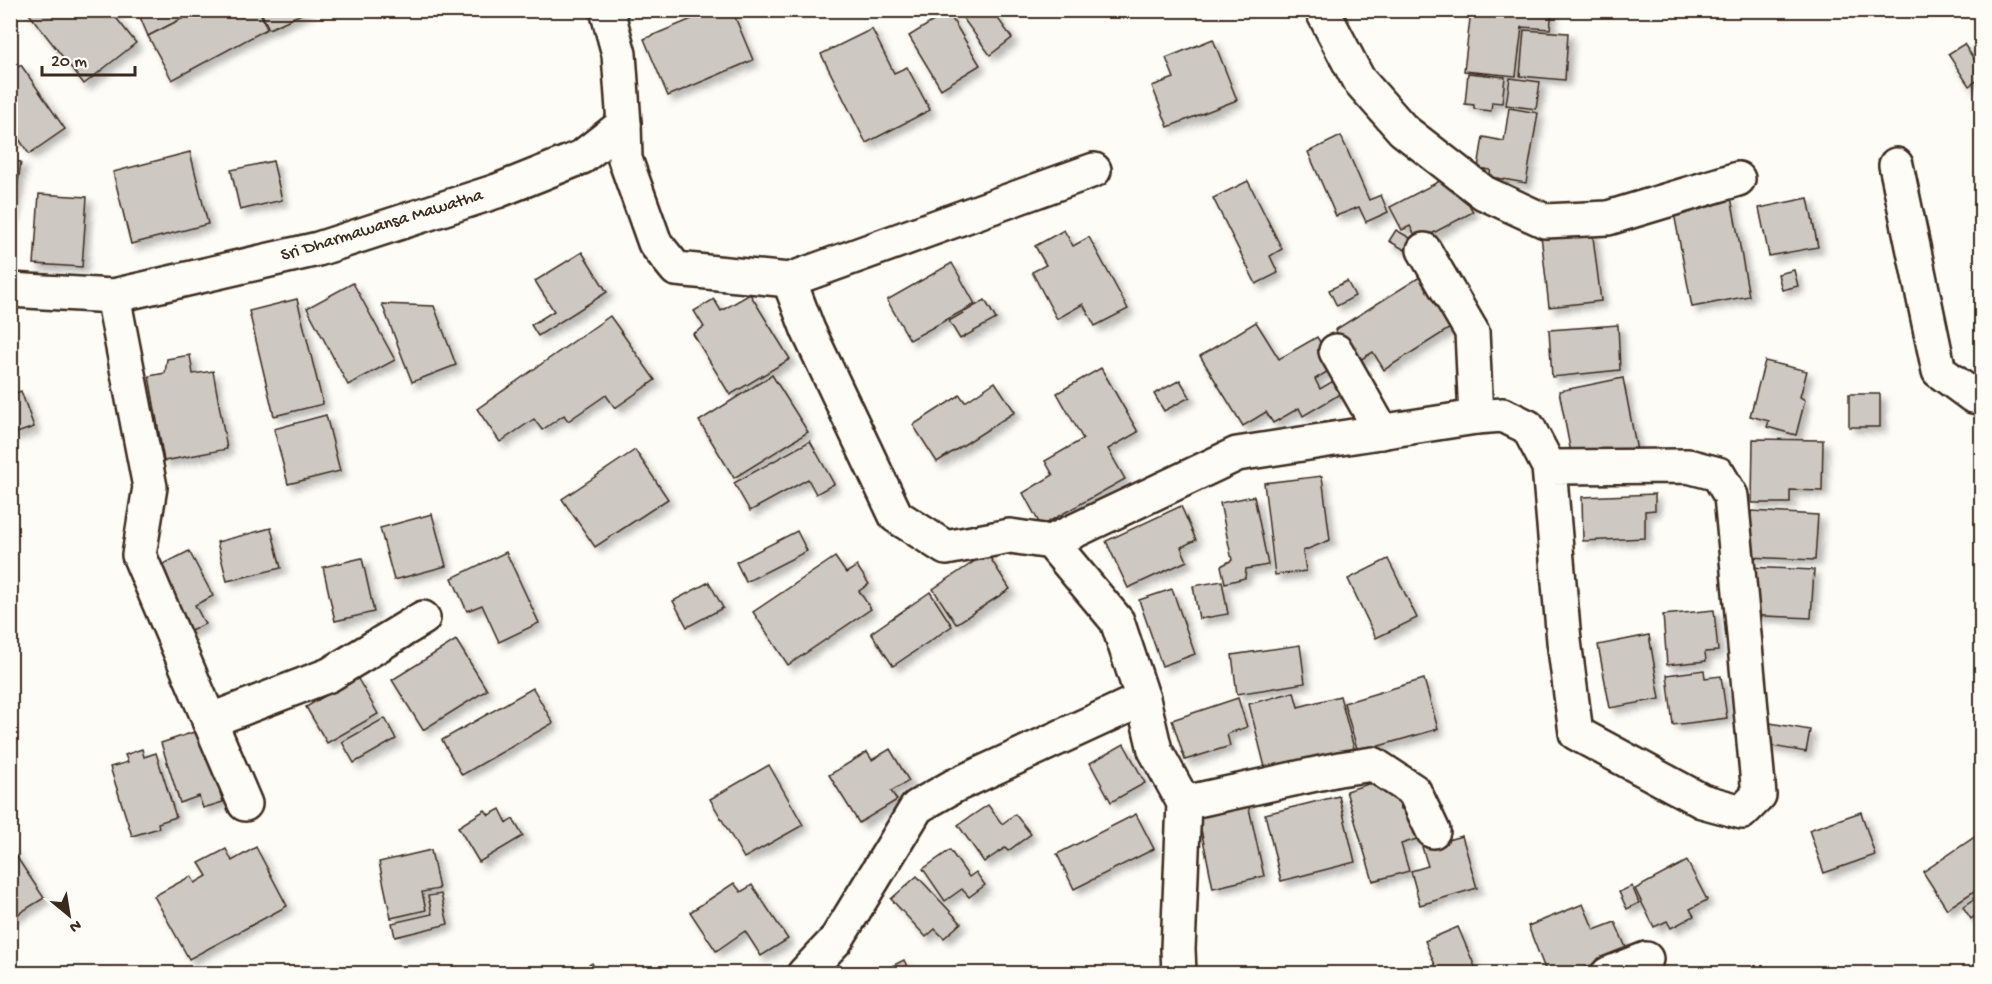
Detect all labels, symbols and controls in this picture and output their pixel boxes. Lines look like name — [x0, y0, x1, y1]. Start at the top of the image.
scale bar — [42, 39, 135, 77]
text: 20 m — [51, 52, 87, 73]
street label: Sri Dharmawansa Mawatha — [278, 185, 487, 267]
north arrow — [39, 885, 99, 945]
text: N — [65, 914, 84, 936]

